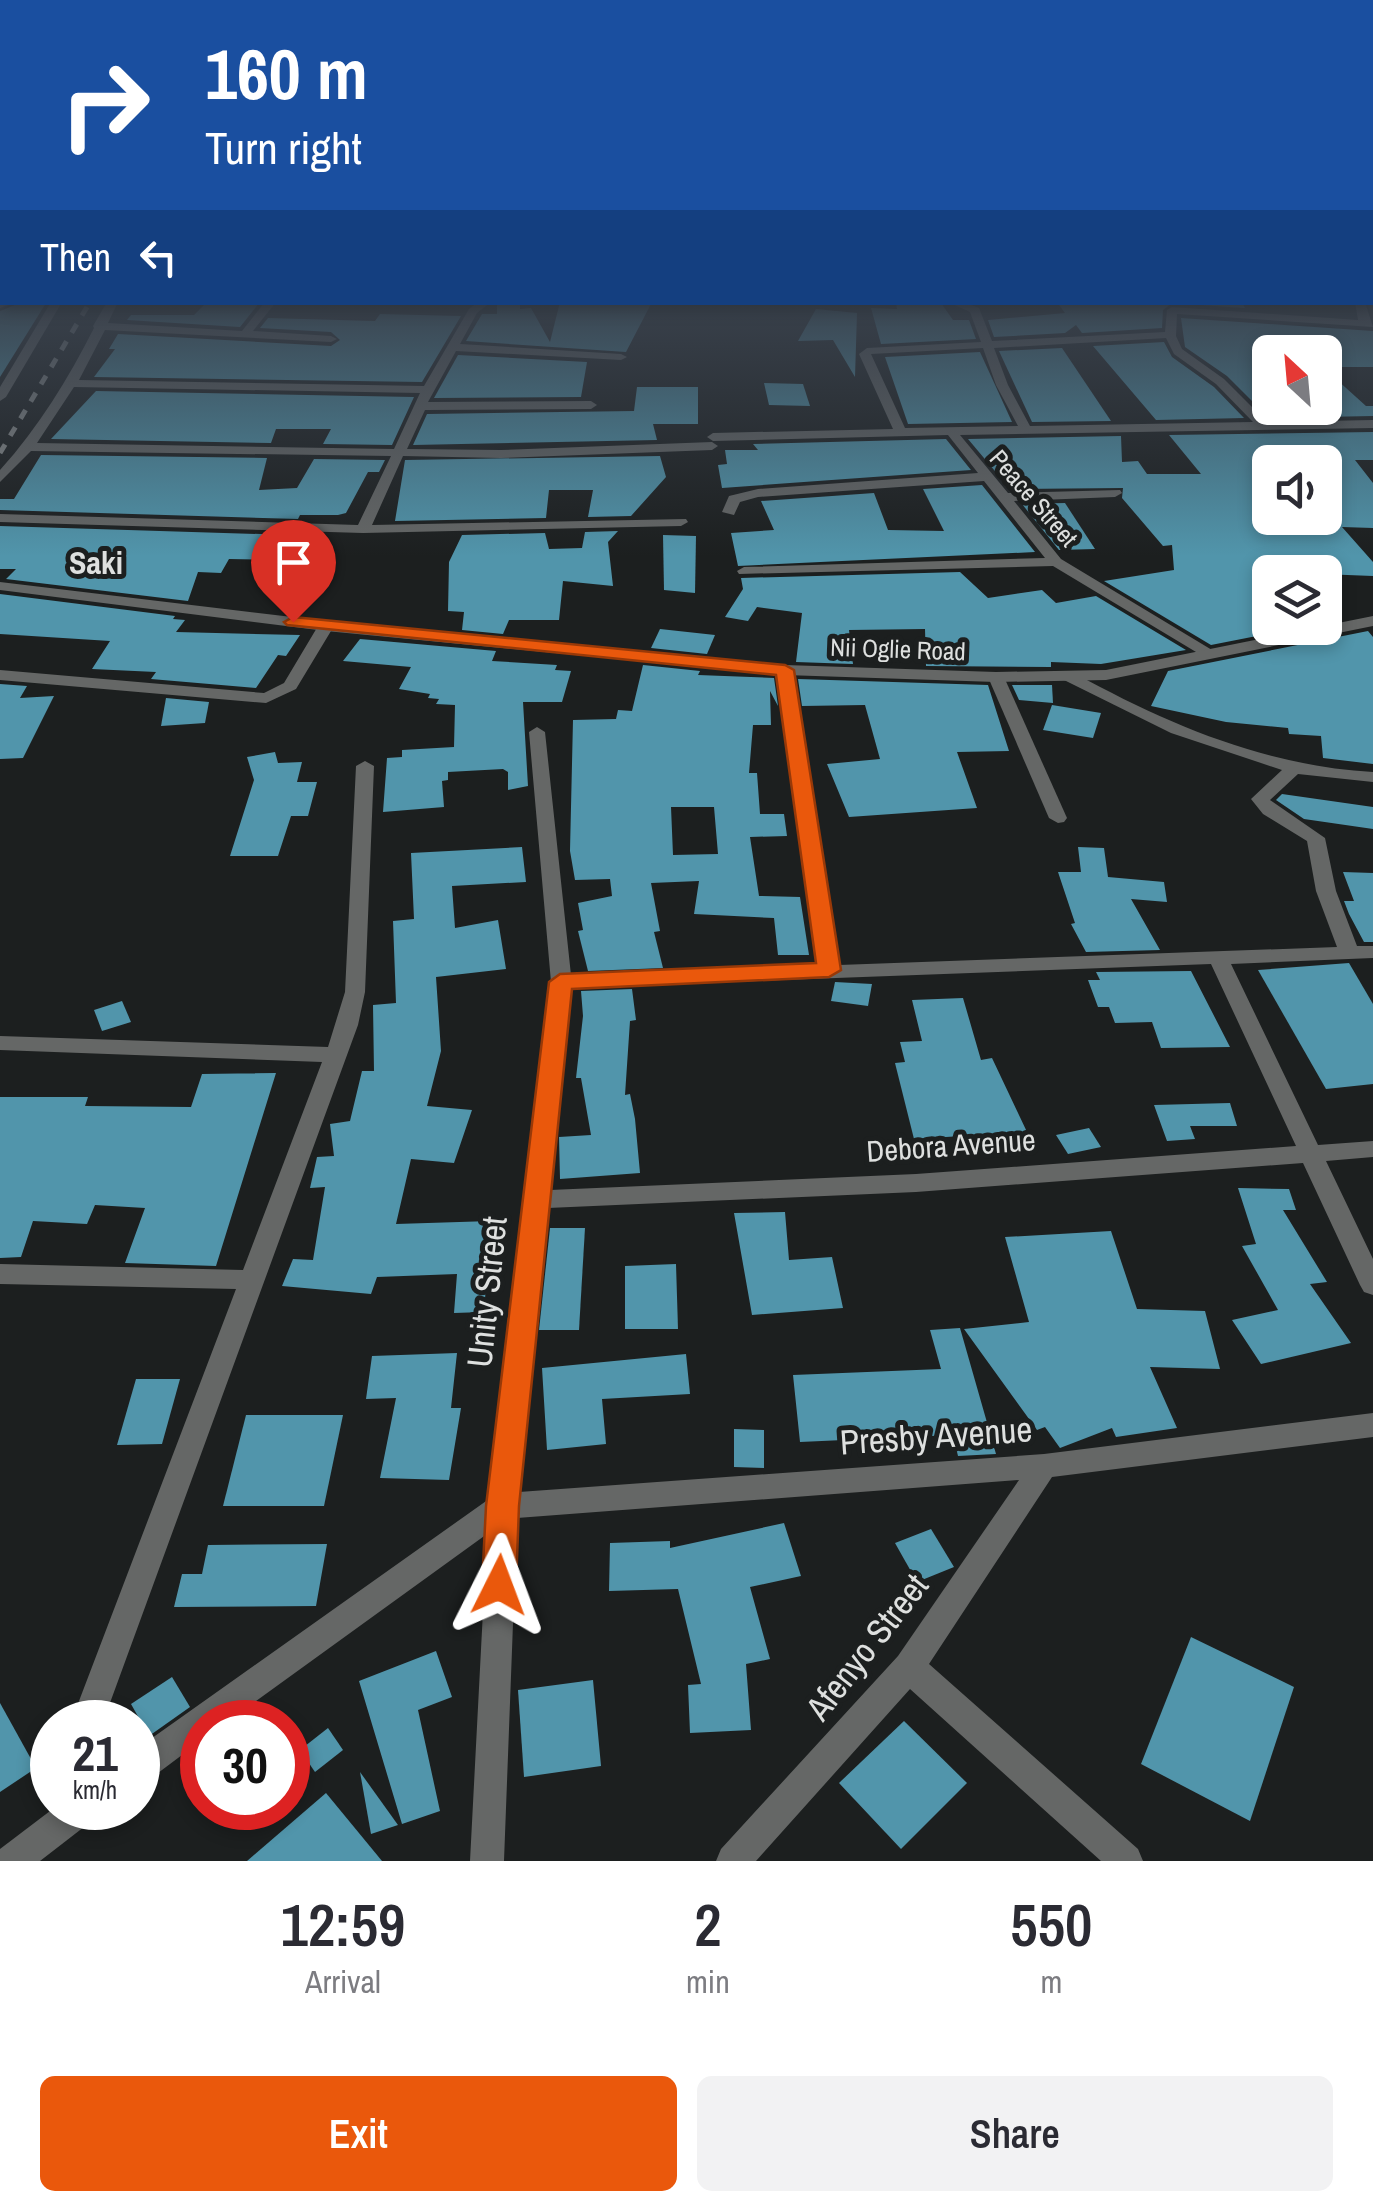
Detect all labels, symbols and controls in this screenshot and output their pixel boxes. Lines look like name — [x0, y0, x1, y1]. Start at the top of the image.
text: 160 m — [205, 27, 368, 121]
icon: right — [40, 40, 170, 170]
text: Turn right — [205, 117, 362, 178]
icon: left — [131, 230, 186, 285]
text: Then — [40, 232, 111, 283]
north arrow — [1252, 335, 1342, 425]
map controls — [1252, 335, 1342, 645]
street label: Peace Street — [982, 442, 1086, 554]
button: sound — [1252, 445, 1342, 535]
pin — [251, 520, 336, 623]
icon: arrive — [266, 535, 321, 590]
district label: Saki — [69, 541, 123, 584]
button: layers — [1252, 555, 1342, 645]
street label: Nii Oglie Road — [830, 630, 966, 668]
street label: Debora Avenue — [865, 1119, 1037, 1171]
street label: Unity Street — [455, 1214, 518, 1370]
street label: Presby Avenue — [838, 1405, 1034, 1466]
position arrow — [447, 1533, 551, 1637]
street label: Afenyo Street — [794, 1564, 939, 1730]
speed limit sign: 30 — [180, 1700, 310, 1830]
text: 21 — [72, 1719, 118, 1787]
text: km/h — [73, 1773, 117, 1807]
text: 12:59 — [281, 1884, 405, 1965]
text: 2 — [694, 1884, 722, 1965]
text: 550 — [1010, 1884, 1092, 1965]
text: Arrival — [305, 1960, 381, 2003]
text: min — [686, 1960, 730, 2003]
text: m — [1040, 1960, 1062, 2003]
button: Exit — [40, 2076, 677, 2191]
button: Share — [697, 2076, 1333, 2191]

